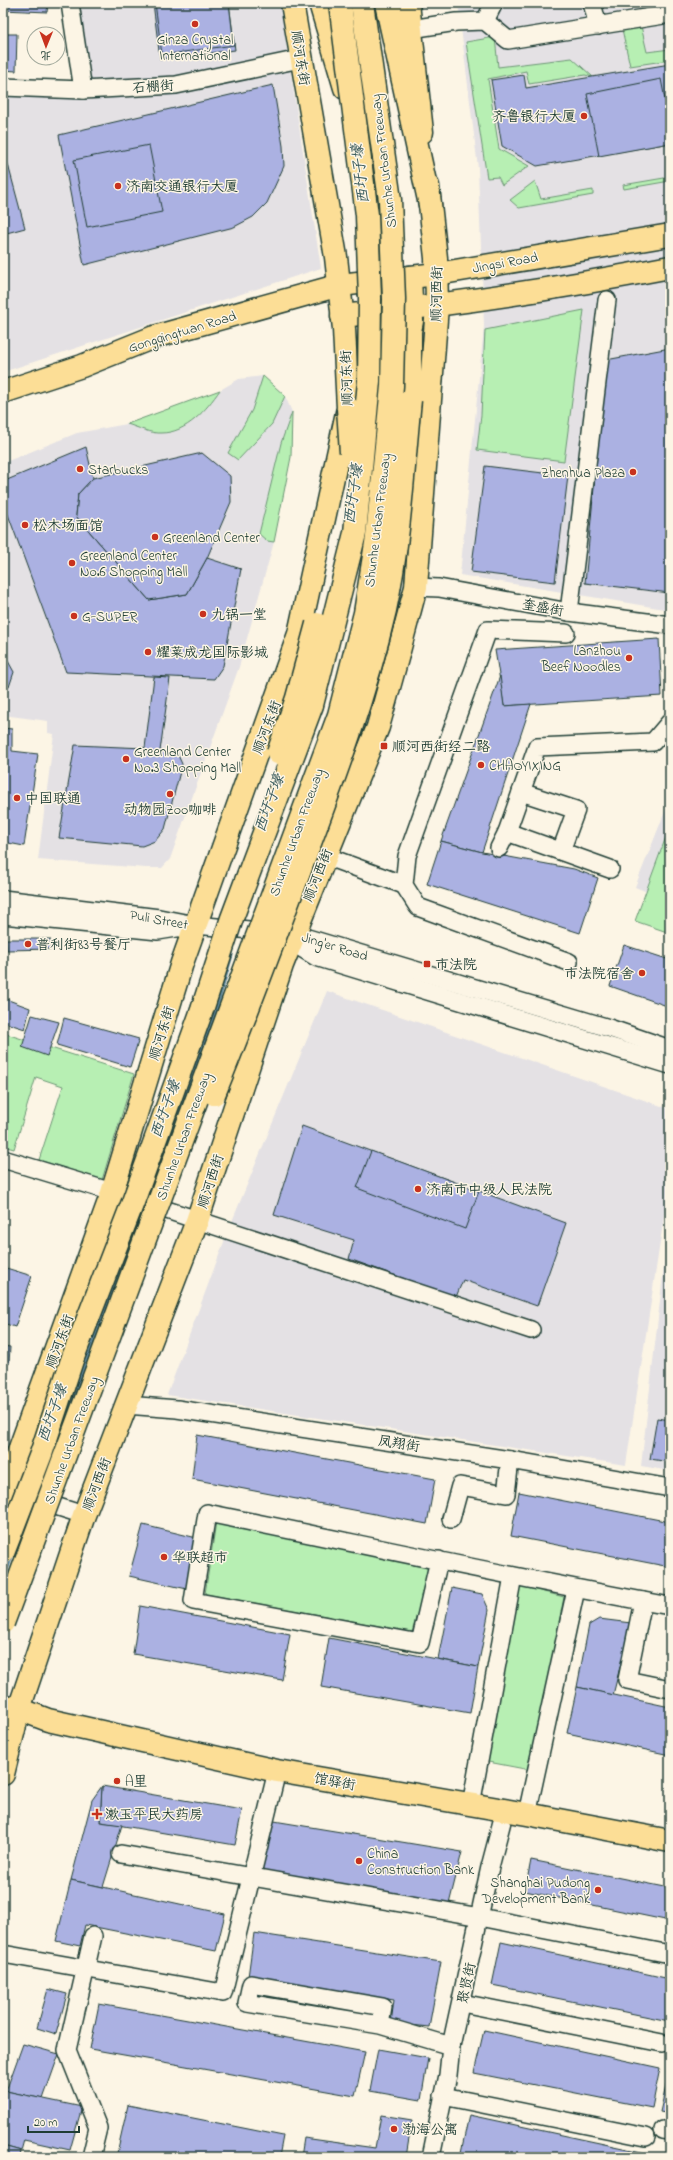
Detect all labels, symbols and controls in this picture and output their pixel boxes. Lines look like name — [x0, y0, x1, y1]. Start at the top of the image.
marker: Ginza Crystal International — [190, 19, 200, 29]
north arrow — [26, 26, 66, 66]
street label: 顺河东街 — [285, 29, 314, 88]
place label: Ginza Crystal International — [157, 30, 233, 67]
text: 北 — [40, 47, 51, 63]
street label: 石棚街 — [131, 76, 175, 99]
street label: Shunhe Urban Freeway — [366, 92, 404, 229]
place label: 齐鲁银行大厦 — [492, 107, 576, 128]
marker: 齐鲁银行大厦 — [579, 111, 589, 121]
water label: 西圩子壕 — [346, 141, 376, 205]
place label: 济南交通银行大厦 — [126, 177, 238, 198]
marker: 济南交通银行大厦 — [113, 181, 123, 191]
street label: Jingsi Road — [471, 247, 540, 281]
street label: 顺河西街 — [427, 266, 448, 322]
street label: Gongqingtuan Road — [126, 306, 239, 360]
street label: 顺河东街 — [336, 350, 359, 406]
street label: Shunhe Urban Freeway — [360, 452, 398, 589]
place label: Starbucks — [88, 460, 148, 481]
water label: 西圩子壕 — [339, 461, 369, 525]
place label: Zhenhua Plaza — [541, 463, 625, 484]
marker: Starbucks — [75, 464, 85, 474]
marker: Zhenhua Plaza — [628, 467, 638, 477]
place label: 松木场面馆 — [33, 516, 103, 537]
marker: 松木场面馆 — [20, 520, 30, 530]
place label: Greenland Center — [163, 528, 261, 549]
marker: Greenland Center — [150, 532, 160, 542]
place label: Greenland Center No.6 Shopping Mall — [80, 546, 187, 584]
marker: Greenland Center No.6 Shopping Mall — [67, 558, 77, 568]
street label: 奎盛街 — [520, 594, 565, 622]
place label: 九锅一堂 — [211, 605, 267, 626]
place label: G-SUPER — [82, 607, 138, 628]
marker: 九锅一堂 — [198, 609, 208, 619]
marker: G-SUPER — [69, 611, 79, 621]
place label: Lanzhou Beef Noodles — [540, 641, 621, 678]
place label: 耀莱成龙国际影城 — [156, 643, 268, 664]
marker: 耀莱成龙国际影城 — [143, 647, 153, 657]
marker: Lanzhou Beef Noodles — [624, 653, 634, 663]
street label: 顺河东街 — [248, 698, 287, 757]
place label: 顺河西街经二路 — [392, 737, 490, 758]
marker: 顺河西街经二路 — [379, 741, 389, 751]
place label: Greenland Center No.3 Shopping Mall — [134, 742, 241, 780]
marker: Greenland Center No.3 Shopping Mall — [121, 754, 131, 764]
place label: CHAOYIXING — [489, 756, 561, 777]
marker: CHAOYIXING — [476, 760, 486, 770]
street label: Shunhe Urban Freeway — [264, 765, 331, 900]
water label: 西圩子壕 — [249, 770, 291, 835]
place label: 中国联通 — [25, 789, 81, 810]
marker: 动物园Zoo咖啡 — [165, 789, 175, 799]
marker: 中国联通 — [12, 793, 22, 803]
place label: 动物园Zoo咖啡 — [124, 800, 216, 821]
street label: 顺河西街 — [298, 846, 339, 905]
street label: Puli Street — [128, 905, 190, 936]
street label: Jing'er Road — [298, 927, 371, 968]
place label: 普利街83号餐厅 — [36, 935, 131, 956]
marker: 普利街83号餐厅 — [23, 939, 33, 949]
place label: 市法院 — [435, 955, 477, 976]
marker: 市法院 — [422, 959, 432, 969]
place label: 市法院宿舍 — [564, 964, 634, 985]
marker: 市法院宿舍 — [637, 968, 647, 978]
street label: 顺河东街 — [144, 1004, 181, 1063]
street label: Shunhe Urban Freeway — [151, 1069, 218, 1204]
water label: 西圩子壕 — [145, 1076, 187, 1141]
street label: 顺河西街 — [193, 1152, 230, 1211]
place label: 济南市中级人民法院 — [426, 1180, 552, 1201]
marker: 济南市中级人民法院 — [413, 1184, 423, 1194]
street label: 顺河东街 — [41, 1312, 80, 1371]
street label: Shunhe Urban Freeway — [39, 1373, 106, 1508]
water label: 西圩子壕 — [32, 1380, 74, 1445]
street label: 凤翔街 — [376, 1431, 421, 1458]
street label: 顺河西街 — [78, 1455, 117, 1514]
place label: 华联超市 — [172, 1548, 228, 1569]
marker: 华联超市 — [159, 1552, 169, 1562]
street label: 馆驿街 — [312, 1768, 357, 1796]
place label: A里 — [125, 1772, 148, 1793]
marker: A里 — [112, 1776, 122, 1786]
place label: 漱玉平民大药房 — [105, 1805, 203, 1826]
marker: 漱玉平民大药房 — [92, 1809, 102, 1819]
place label: China Construction Bank — [367, 1844, 475, 1881]
marker: China Construction Bank — [354, 1856, 364, 1866]
place label: Shanghai Pudong Development Bank — [481, 1873, 591, 1910]
marker: Shanghai Pudong Development Bank — [593, 1885, 603, 1895]
street label: 聚贤街 — [453, 1961, 482, 2006]
scale bar — [28, 2108, 79, 2134]
text: 20 m — [34, 2114, 57, 2132]
place label: 渤海公寓 — [402, 2120, 458, 2141]
marker: 渤海公寓 — [389, 2124, 399, 2134]

